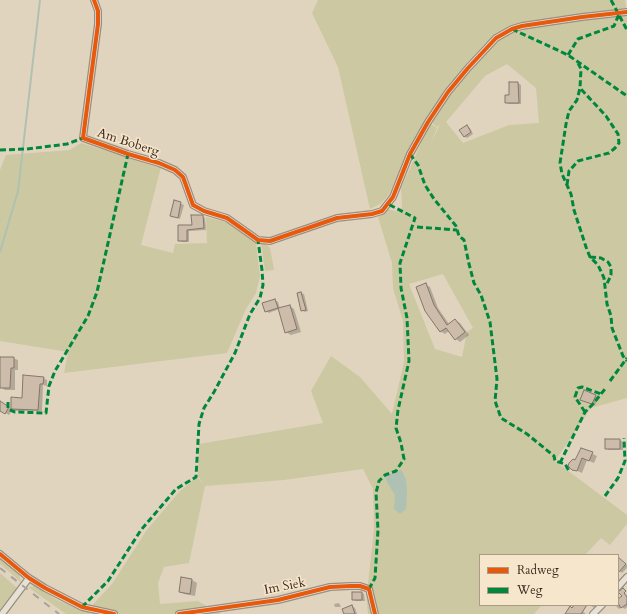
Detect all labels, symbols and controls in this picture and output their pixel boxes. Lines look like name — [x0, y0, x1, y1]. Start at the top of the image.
street label: Am Boberg — [95, 126, 161, 160]
legend — [479, 554, 619, 606]
text: Radweg — [517, 562, 559, 578]
street label: Im Siek — [263, 575, 307, 599]
text: Weg — [517, 582, 542, 598]

